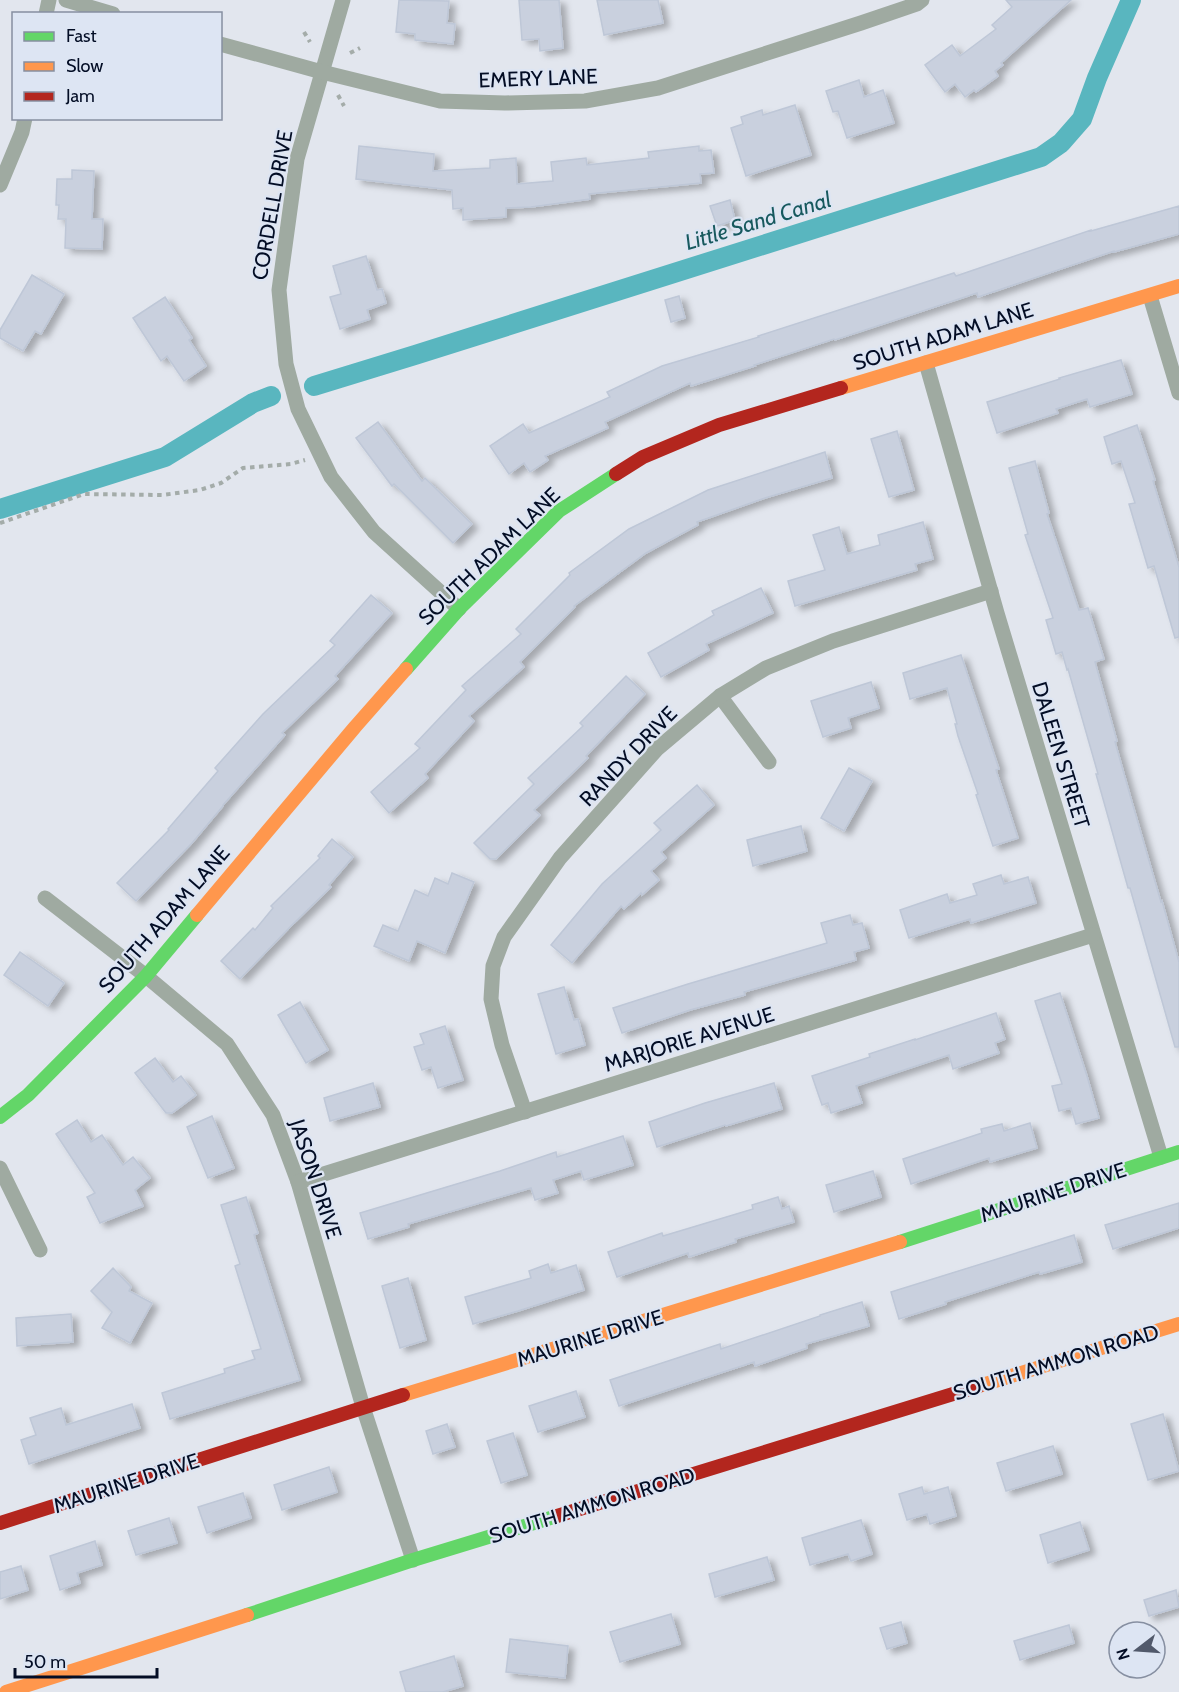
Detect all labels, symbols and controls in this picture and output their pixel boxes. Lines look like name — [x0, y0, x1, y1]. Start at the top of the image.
legend — [12, 12, 222, 120]
text: Fast — [66, 25, 97, 47]
text: Slow — [66, 55, 103, 77]
street label: EMERY LANE — [478, 63, 598, 93]
text: Jam — [65, 85, 95, 107]
street label: CORDELL DRIVE — [247, 128, 297, 282]
water label: Little Sand Canal — [682, 186, 835, 256]
street label: SOUTH ADAM LANE — [850, 297, 1036, 375]
street label: SOUTH ADAM LANE — [413, 482, 565, 630]
street label: DALEEN STREET — [1027, 679, 1095, 831]
street label: RANDY DRIVE — [574, 701, 682, 811]
street label: SOUTH ADAM LANE — [93, 840, 235, 998]
street label: MARJORIE AVENUE — [601, 1001, 777, 1077]
street label: JASON DRIVE — [285, 1115, 347, 1242]
street label: MAURINE DRIVE — [977, 1157, 1129, 1227]
street label: MAURINE DRIVE — [514, 1304, 666, 1372]
street label: SOUTH AMMON ROAD — [950, 1319, 1162, 1405]
street label: MAURINE DRIVE — [50, 1448, 202, 1518]
street label: SOUTH AMMON ROAD — [486, 1462, 698, 1548]
north arrow — [1107, 1620, 1167, 1680]
scale bar — [15, 1641, 158, 1679]
text: N — [1112, 1646, 1134, 1662]
text: 50 m — [24, 1651, 66, 1673]

